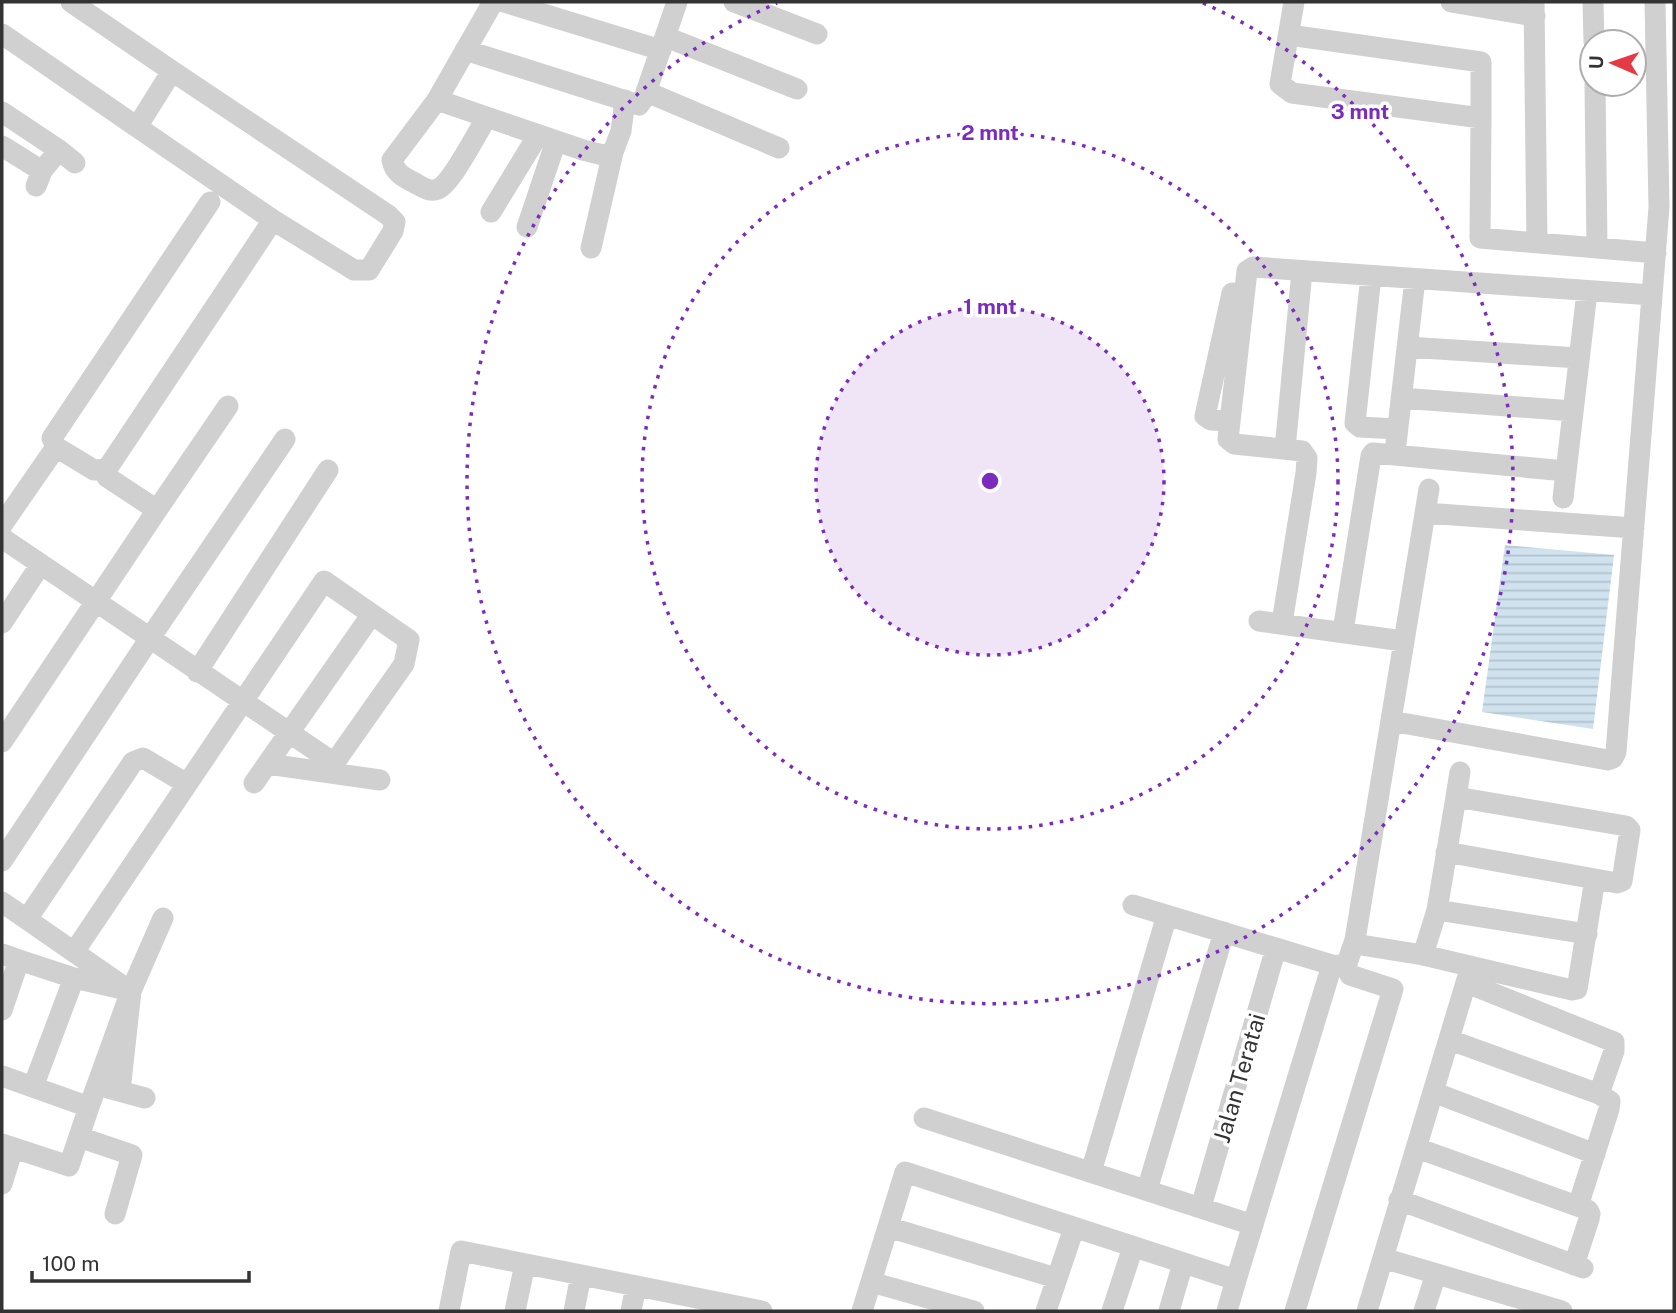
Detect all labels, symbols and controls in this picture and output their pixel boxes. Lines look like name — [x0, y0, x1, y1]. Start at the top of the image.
north arrow — [1578, 28, 1648, 98]
text: U — [1585, 55, 1607, 70]
text: 3 mnt — [1331, 99, 1389, 124]
text: 2 mnt — [961, 120, 1019, 145]
text: 1 mnt — [963, 294, 1017, 319]
centre of rings — [978, 469, 1002, 493]
street label: Jalan Teratai — [1208, 1010, 1270, 1146]
scale bar — [32, 1240, 248, 1284]
text: 100 m — [42, 1251, 99, 1276]

